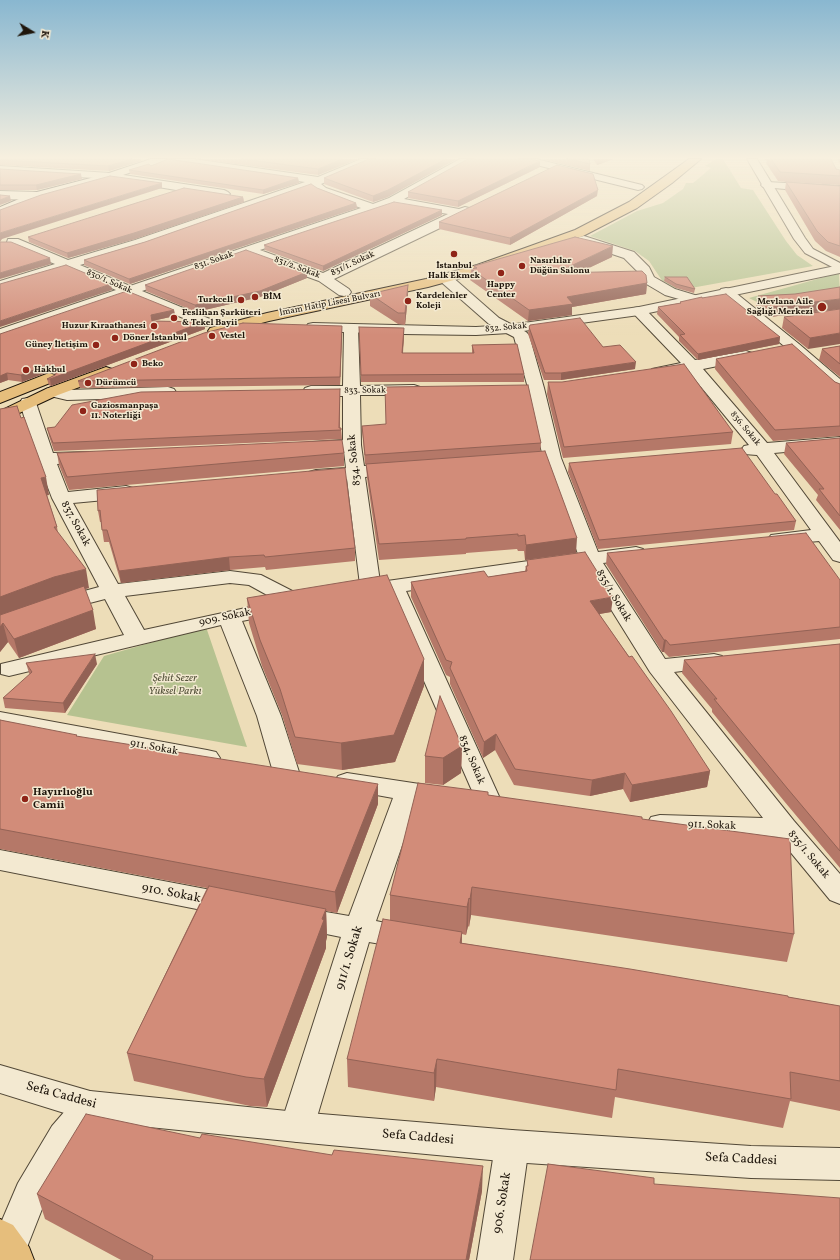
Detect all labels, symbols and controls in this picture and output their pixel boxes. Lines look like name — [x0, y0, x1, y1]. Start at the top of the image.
north arrow — [12, 12, 52, 52]
text: K — [36, 29, 52, 39]
street label: 831. Sokak — [193, 249, 235, 273]
street label: 831/1. Sokak — [329, 249, 377, 279]
marker: İstanbul Halk Ekmek — [449, 249, 459, 259]
street label: 831/2. Sokak — [272, 255, 322, 281]
place label: Nasırlılar Düğün Salonu — [530, 256, 590, 277]
place label: İstanbul Halk Ekmek — [428, 261, 480, 282]
marker: Nasırlılar Düğün Salonu — [517, 261, 527, 271]
street label: 830/1. Sokak — [84, 267, 134, 297]
marker: Happy Center — [496, 268, 506, 278]
place label: Happy Center — [487, 280, 515, 301]
street label: İmam Hatip Lisesi Bulvarı — [279, 289, 381, 319]
place label: Kardelenler Koleji — [416, 291, 467, 312]
marker: BİM — [250, 292, 260, 302]
place label: BİM — [263, 292, 281, 302]
place label: Turkcell — [198, 295, 233, 305]
marker: Turkcell — [236, 295, 246, 305]
marker: Kardelenler Koleji — [403, 296, 413, 306]
place label: Mevlana Aile Sağlığı Merkezi — [747, 297, 813, 318]
marker: Mevlana Aile Sağlığı Merkezi — [816, 301, 828, 313]
place label: Feslihan Şarküteri & Tekel Bayii — [182, 308, 261, 329]
marker: Feslihan Şarküteri & Tekel Bayii — [169, 313, 179, 323]
place label: Huzur Kıraathanesi — [62, 321, 146, 331]
marker: Huzur Kıraathanesi — [149, 321, 159, 331]
street label: 832. Sokak — [485, 321, 527, 335]
marker: Vestel — [207, 331, 217, 341]
place label: Vestel — [220, 331, 245, 341]
marker: Döner İstanbul — [110, 333, 120, 343]
place label: Döner İstanbul — [123, 333, 187, 343]
place label: Güney İletişim — [25, 340, 88, 350]
marker: Güney İletişim — [91, 340, 101, 350]
marker: Beko — [129, 359, 139, 369]
place label: Beko — [142, 359, 163, 369]
marker: Hakbul — [21, 365, 31, 375]
place label: Hakbul — [34, 365, 65, 375]
marker: Dürümcü — [83, 378, 93, 388]
place label: Dürümcü — [96, 378, 136, 388]
street label: 833. Sokak — [344, 385, 386, 397]
place label: Gaziosmanpaşa 11. Noterliği — [91, 401, 158, 422]
marker: Gaziosmanpaşa 11. Noterliği — [78, 406, 88, 416]
street label: 836. Sokak — [727, 410, 763, 448]
street label: 834. Sokak — [346, 434, 364, 486]
street label: 837. Sokak — [57, 499, 93, 549]
street label: 835/1. Sokak — [592, 568, 634, 624]
street label: 909. Sokak — [198, 606, 252, 630]
park label: Şehit Sezer Yüksel Parkı — [149, 672, 201, 698]
street label: 834. Sokak — [455, 734, 487, 786]
street label: 911. Sokak — [129, 737, 179, 759]
place label: Hayırlıoğlu Camii — [33, 786, 93, 812]
marker: Hayırlıoğlu Camii — [20, 794, 30, 804]
street label: 911. Sokak — [688, 819, 736, 833]
street label: 835/1. Sokak — [784, 828, 832, 882]
street label: 910. Sokak — [140, 881, 202, 907]
street label: 911/1. Sokak — [333, 924, 367, 992]
street label: Sefa Caddesi — [24, 1079, 98, 1113]
street label: Sefa Caddesi — [381, 1127, 455, 1149]
street label: Sefa Caddesi — [705, 1150, 777, 1170]
street label: 906. Sokak — [490, 1171, 516, 1235]

